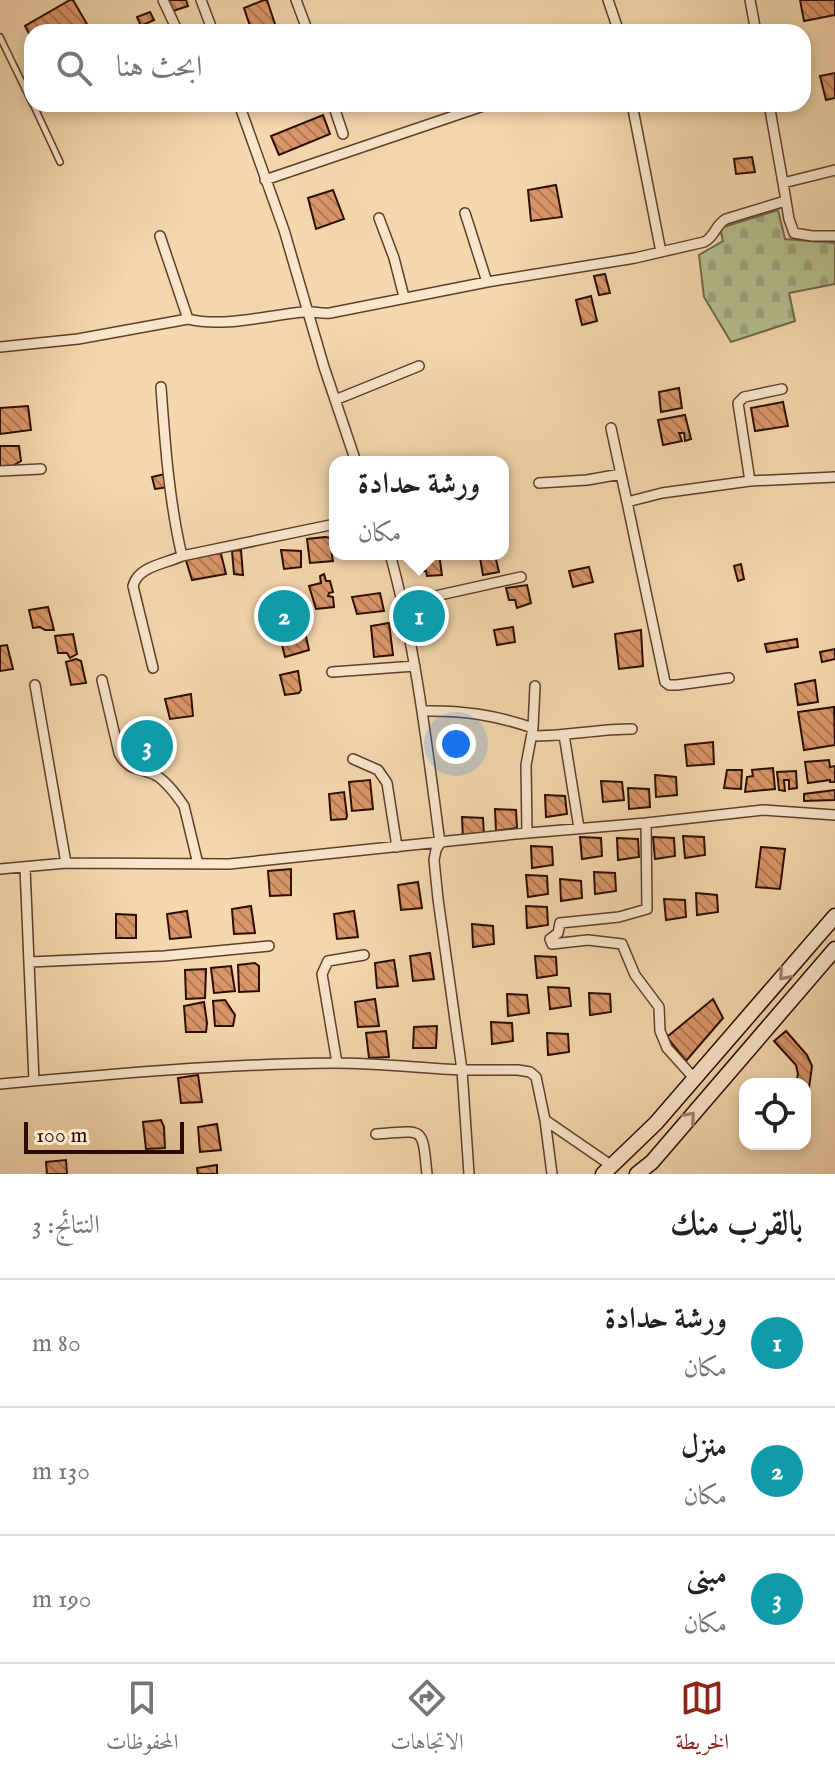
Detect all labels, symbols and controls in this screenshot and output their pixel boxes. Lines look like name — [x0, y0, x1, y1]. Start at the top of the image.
search box — [24, 24, 811, 112]
icon: search — [52, 46, 96, 90]
text: ابحث هنا — [116, 49, 203, 87]
popup — [329, 456, 509, 560]
text: ورشة حدادة — [358, 466, 480, 504]
text: مكان — [358, 517, 401, 550]
pin: 2 — [258, 586, 310, 646]
pin: 1 — [393, 586, 445, 646]
pin: 3 — [121, 716, 173, 776]
your location — [436, 724, 476, 764]
one-way arrow — [779, 965, 794, 980]
map controls — [739, 1078, 811, 1150]
button: locate — [739, 1078, 811, 1150]
one-way arrow — [681, 1112, 695, 1127]
scale bar — [24, 1118, 184, 1154]
text: 100 m — [36, 1122, 88, 1150]
text: بالقرب منك — [670, 1203, 803, 1246]
text: النتائج: 3 — [32, 1209, 100, 1242]
text: ورشة حدادة — [605, 1301, 727, 1339]
text: 80 m — [32, 1327, 81, 1360]
text: 1 — [772, 1327, 782, 1360]
text: مكان — [683, 1352, 727, 1385]
text: منزل — [681, 1429, 727, 1467]
text: 130 m — [32, 1455, 90, 1488]
text: 2 — [771, 1455, 783, 1488]
text: مكان — [683, 1480, 727, 1513]
text: مبنى — [686, 1557, 727, 1595]
text: 190 m — [32, 1583, 92, 1616]
text: 3 — [772, 1583, 782, 1616]
text: مكان — [683, 1608, 727, 1641]
tab: المحفوظات — [106, 1676, 178, 1763]
tab: الاتجاهات — [390, 1676, 464, 1763]
tab: الخريطة — [676, 1676, 729, 1763]

